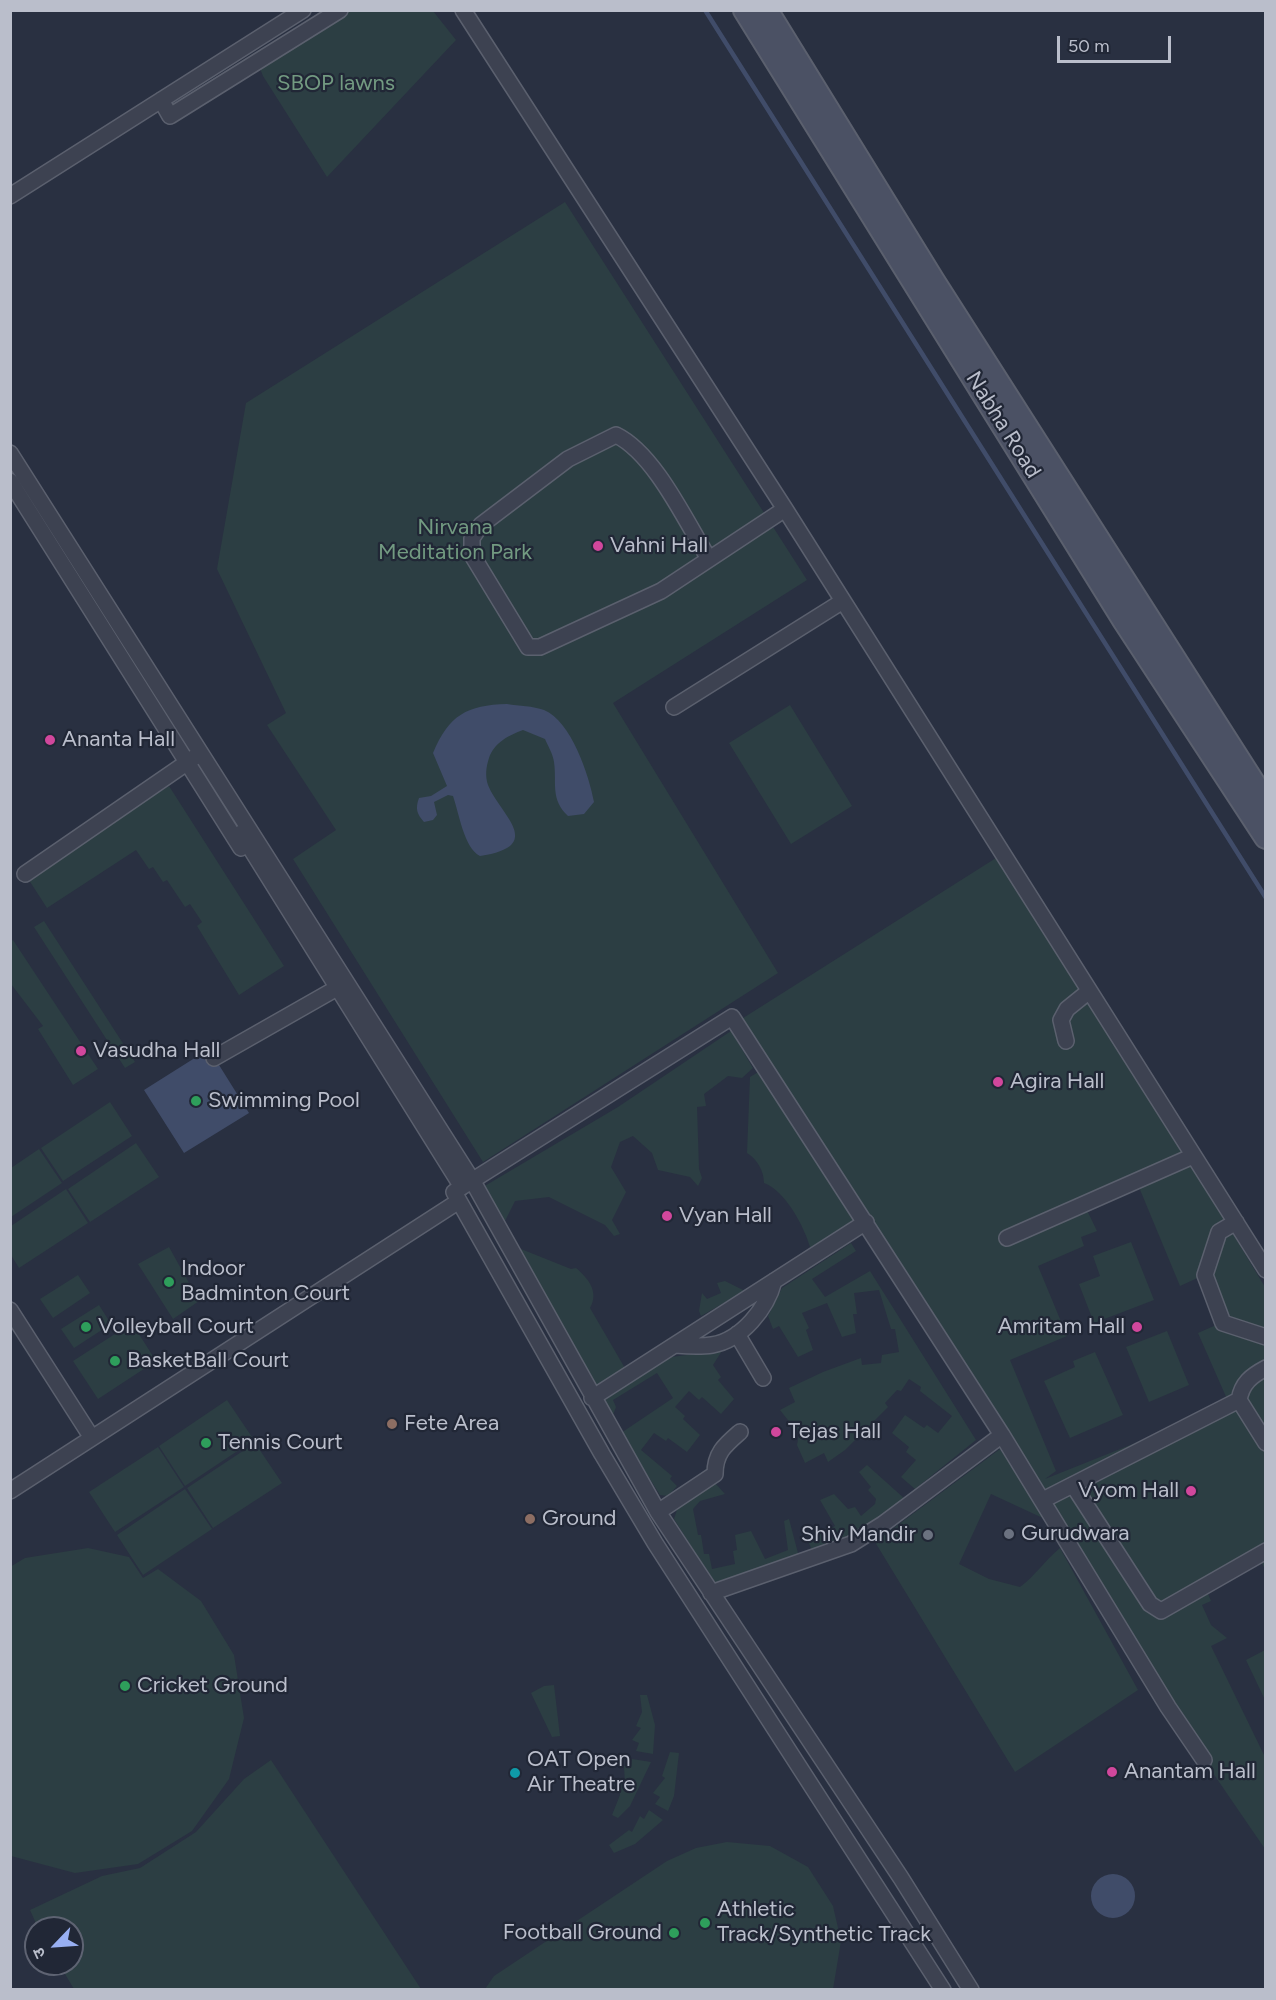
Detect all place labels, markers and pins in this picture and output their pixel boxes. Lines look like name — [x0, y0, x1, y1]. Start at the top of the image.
place label: Vahni Hall — [610, 533, 708, 559]
marker: Vahni Hall — [591, 539, 605, 553]
place label: Ananta Hall — [62, 727, 175, 753]
marker: Ananta Hall — [43, 733, 57, 747]
place label: Vasudha Hall — [93, 1038, 220, 1064]
marker: Vasudha Hall — [74, 1044, 88, 1058]
place label: Agira Hall — [1010, 1069, 1104, 1095]
marker: Agira Hall — [991, 1075, 1005, 1089]
place label: Swimming Pool — [208, 1088, 360, 1114]
marker: Swimming Pool — [189, 1094, 203, 1108]
place label: Vyan Hall — [679, 1203, 772, 1229]
marker: Vyan Hall — [660, 1209, 674, 1223]
place label: Indoor Badminton Court — [181, 1256, 350, 1308]
marker: Indoor Badminton Court — [162, 1275, 176, 1289]
place label: Volleyball Court — [98, 1314, 254, 1340]
place label: Amritam Hall — [998, 1314, 1125, 1340]
marker: Volleyball Court — [79, 1320, 93, 1334]
marker: Amritam Hall — [1130, 1320, 1144, 1334]
place label: BasketBall Court — [127, 1348, 289, 1374]
marker: BasketBall Court — [108, 1354, 122, 1368]
place label: Fete Area — [404, 1411, 499, 1437]
marker: Fete Area — [385, 1417, 399, 1431]
place label: Tejas Hall — [788, 1419, 881, 1445]
marker: Tejas Hall — [769, 1425, 783, 1439]
place label: Tennis Court — [218, 1430, 343, 1456]
marker: Tennis Court — [199, 1436, 213, 1450]
place label: Vyom Hall — [1078, 1478, 1179, 1504]
marker: Vyom Hall — [1184, 1484, 1198, 1498]
place label: Ground — [542, 1506, 616, 1532]
marker: Ground — [523, 1512, 537, 1526]
place label: Gurudwara — [1021, 1521, 1129, 1547]
place label: Shiv Mandir — [801, 1522, 916, 1548]
marker: Gurudwara — [1002, 1527, 1016, 1541]
marker: Shiv Mandir — [921, 1528, 935, 1542]
place label: Cricket Ground — [137, 1673, 288, 1699]
marker: Cricket Ground — [118, 1679, 132, 1693]
place label: OAT Open Air Theatre — [527, 1747, 635, 1798]
place label: Anantam Hall — [1124, 1759, 1256, 1785]
marker: Anantam Hall — [1105, 1765, 1119, 1779]
marker: OAT Open Air Theatre — [508, 1766, 522, 1780]
place label: Athletic Track/Synthetic Track — [717, 1897, 931, 1948]
marker: Athletic Track/Synthetic Track — [698, 1916, 712, 1930]
place label: Football Ground — [503, 1920, 662, 1946]
marker: Football Ground — [667, 1926, 681, 1940]

